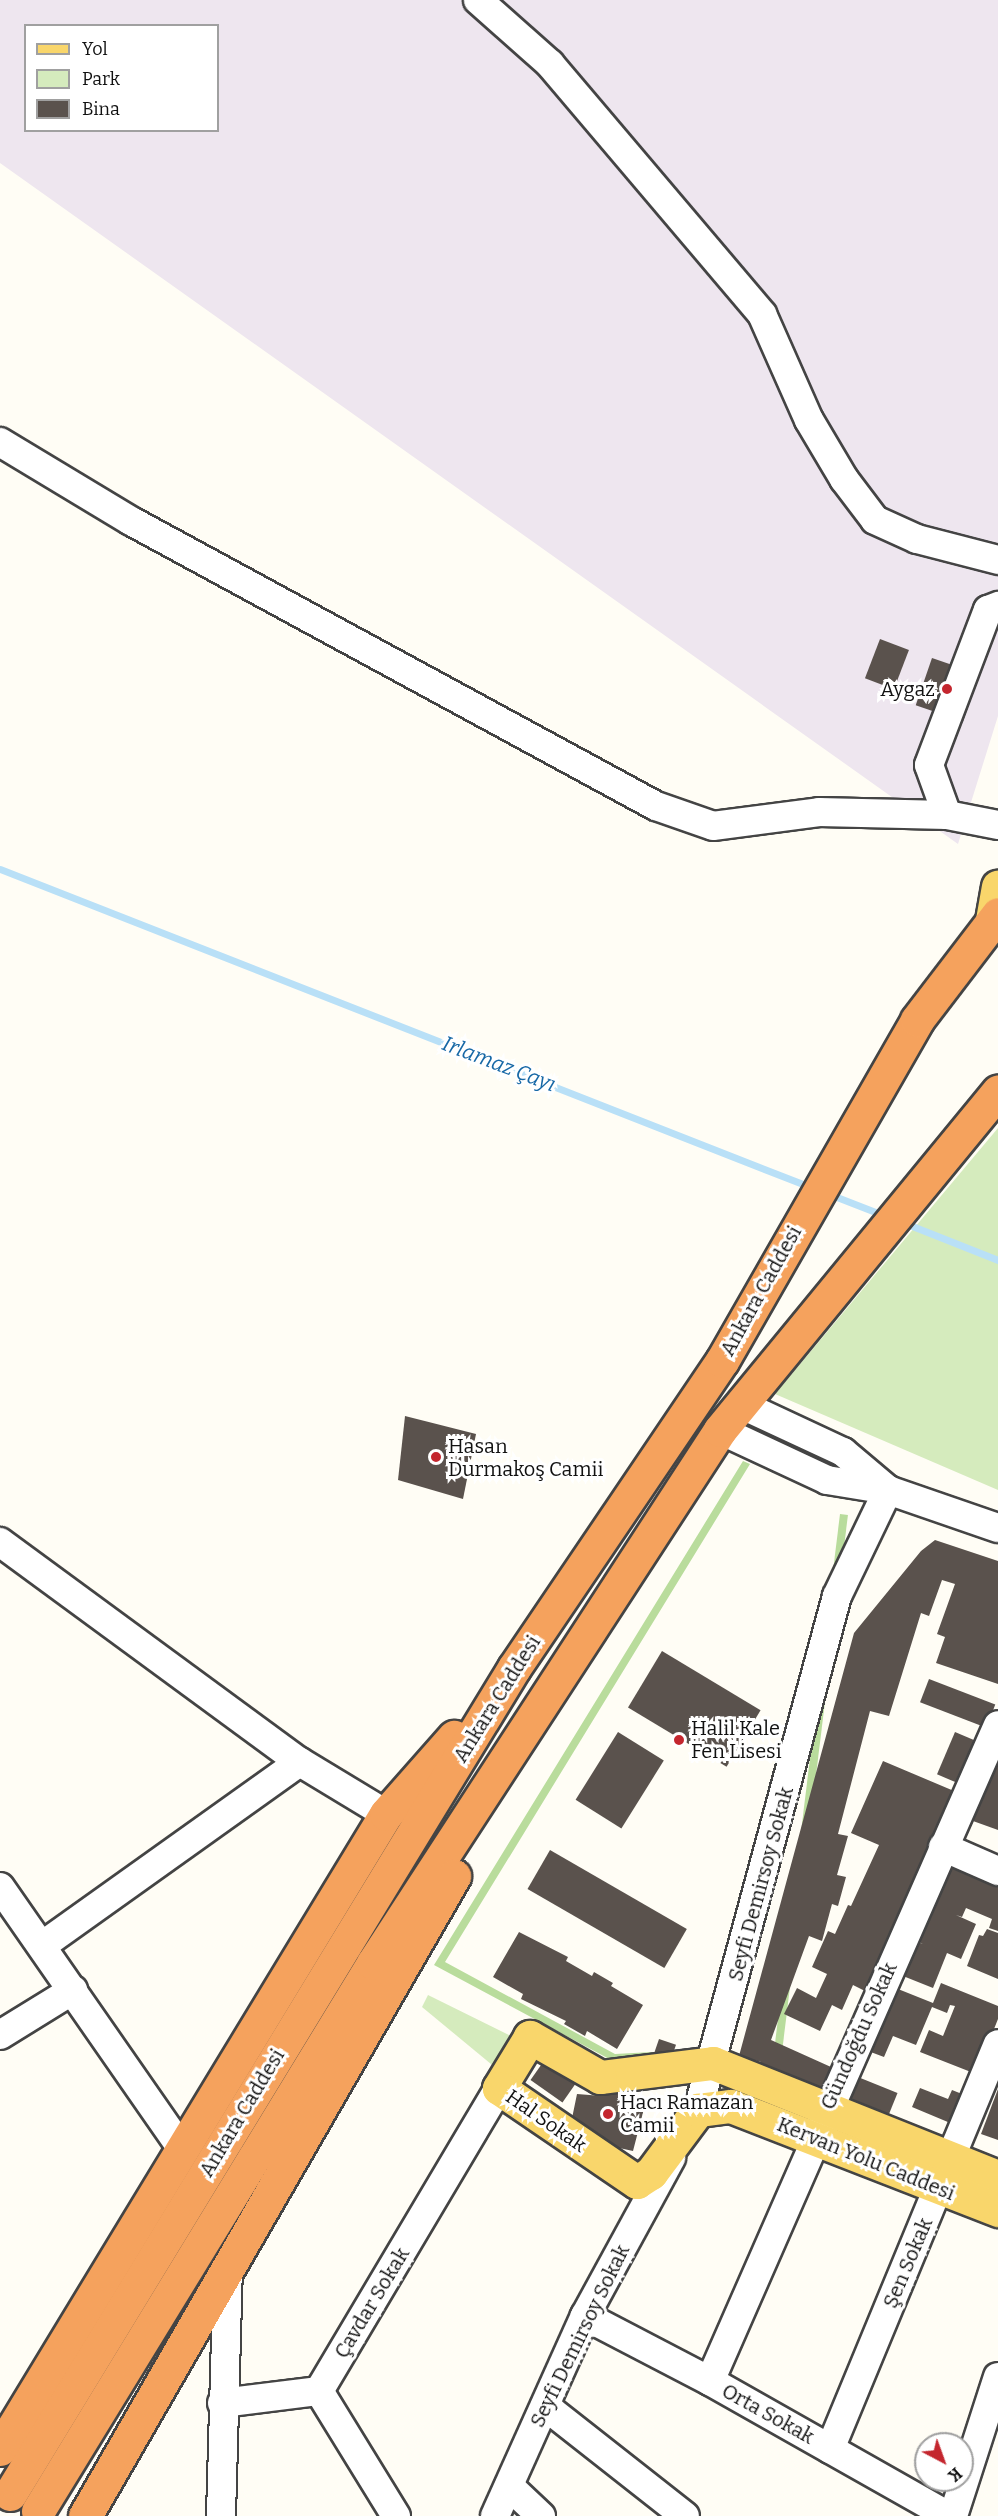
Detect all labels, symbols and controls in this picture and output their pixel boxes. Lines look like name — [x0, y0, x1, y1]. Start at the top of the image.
legend — [24, 24, 219, 132]
text: Yol — [82, 38, 108, 60]
text: Park — [82, 68, 120, 90]
text: Bina — [82, 98, 120, 120]
place label: Aygaz — [880, 677, 935, 701]
marker: Aygaz — [940, 682, 954, 696]
water label: Irlamaz Çayı — [439, 1031, 559, 1097]
street label: Ankara Caddesi — [715, 1222, 807, 1360]
place label: Hasan Durmakoş Camii — [448, 1434, 604, 1481]
marker: Hasan Durmakoş Camii — [429, 1450, 443, 1464]
street label: Ankara Caddesi — [448, 1631, 546, 1767]
place label: Halil Kale Fen Lisesi — [691, 1716, 782, 1763]
marker: Halil Kale Fen Lisesi — [672, 1733, 686, 1747]
street label: Seyfi Demirsoy Sokak — [724, 1784, 798, 1984]
street label: Gündoğdu Sokak — [816, 1959, 902, 2113]
street label: Ankara Caddesi — [194, 2045, 290, 2181]
street label: Hal Sokak — [501, 2085, 591, 2157]
place label: Hacı Ramazan Camii — [620, 2090, 753, 2137]
marker: Hacı Ramazan Camii — [601, 2107, 615, 2121]
street label: Kervan Yolu Caddesi — [774, 2112, 958, 2206]
street label: Şen Sokak — [878, 2214, 938, 2312]
street label: Seyfi Demirsoy Sokak — [525, 2241, 635, 2431]
street label: Çavdar Sokak — [330, 2243, 414, 2363]
street label: Orta Sokak — [718, 2379, 818, 2449]
north arrow — [914, 2432, 974, 2492]
text: K — [944, 2464, 965, 2485]

